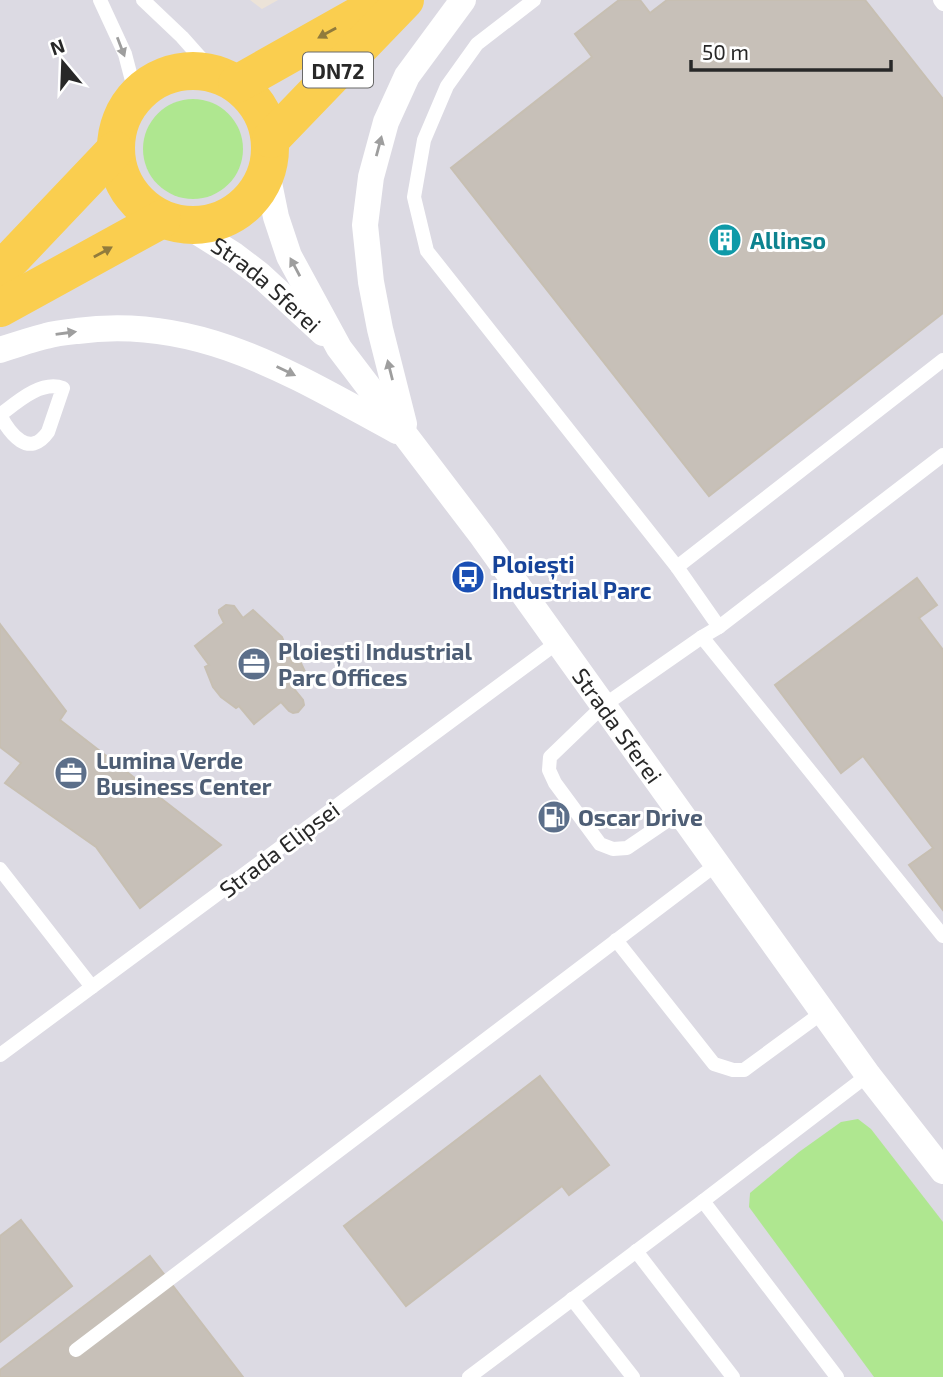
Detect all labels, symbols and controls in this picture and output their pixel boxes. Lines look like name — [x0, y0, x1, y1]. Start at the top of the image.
one-way arrow — [317, 27, 337, 39]
north arrow — [28, 28, 98, 98]
scale bar — [691, 28, 890, 72]
text: N — [47, 33, 68, 60]
one-way arrow — [116, 36, 127, 57]
text: 50 m — [702, 39, 749, 64]
road number: DN72 — [303, 52, 373, 88]
one-way arrow — [374, 135, 385, 157]
building icon: Allinso — [706, 221, 744, 259]
place label: Allinso — [750, 226, 826, 254]
street label: Strada Sferei — [206, 230, 327, 338]
one-way arrow — [93, 246, 112, 258]
one-way arrow — [289, 257, 301, 276]
one-way arrow — [55, 327, 77, 338]
one-way arrow — [384, 359, 395, 381]
one-way arrow — [276, 366, 296, 377]
place label: Ploiești Industrial Parc — [492, 550, 652, 604]
bus stop icon: Ploiești Industrial Parc — [449, 558, 487, 596]
place label: Ploiești Industrial Parc Offices — [278, 637, 472, 691]
office icon: Ploiești Industrial Parc Offices — [235, 645, 273, 683]
street label: Strada Sferei — [567, 662, 668, 789]
place label: Lumina Verde Business Center — [96, 746, 272, 800]
office icon: Lumina Verde Business Center — [52, 754, 90, 792]
street label: Strada Elipsei — [214, 795, 344, 903]
fuel station icon: Oscar Drive — [535, 798, 573, 836]
place label: Oscar Drive — [578, 803, 703, 831]

